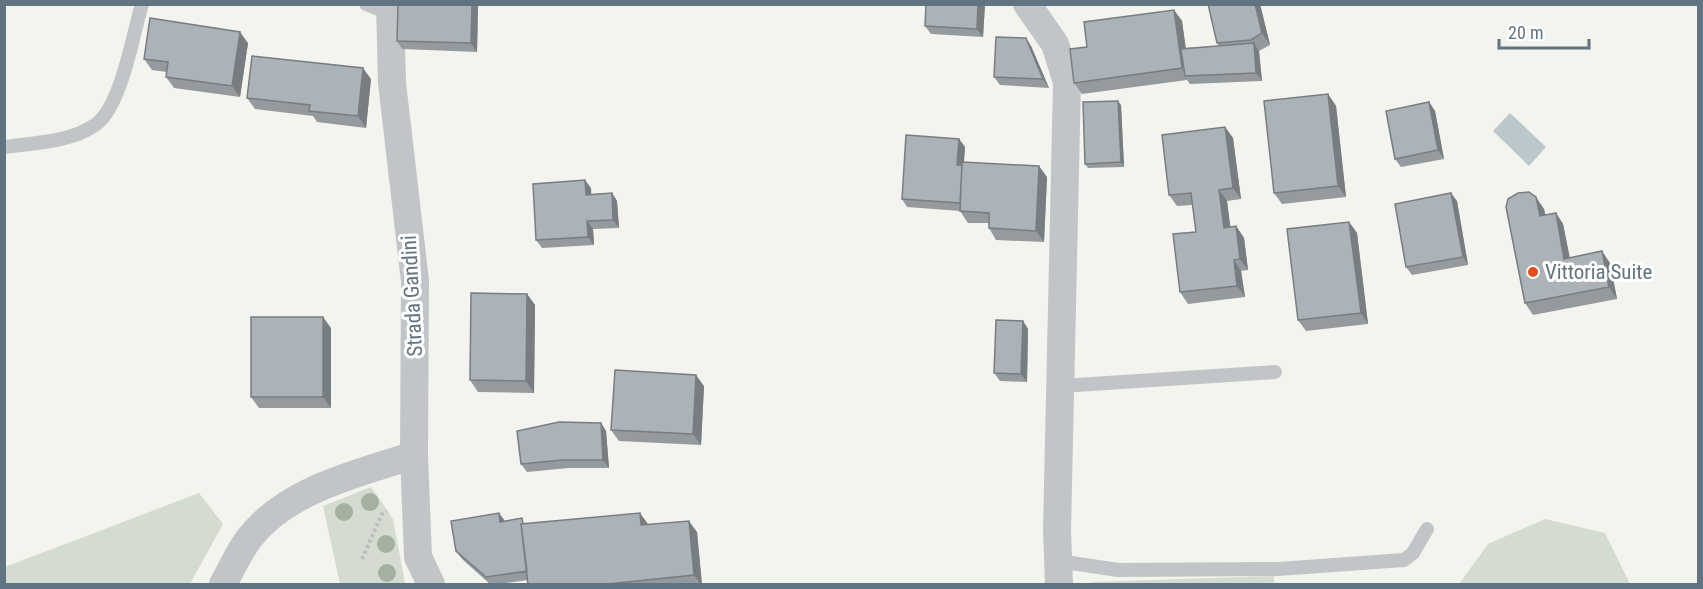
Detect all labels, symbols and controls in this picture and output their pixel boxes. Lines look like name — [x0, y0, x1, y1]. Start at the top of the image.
scale bar — [1499, 12, 1589, 50]
text: 20 m — [1508, 22, 1543, 43]
street label: Strada Gandini — [397, 235, 427, 357]
place label: Vittoria Suite — [1545, 260, 1653, 284]
marker: Vittoria Suite — [1526, 265, 1540, 279]

